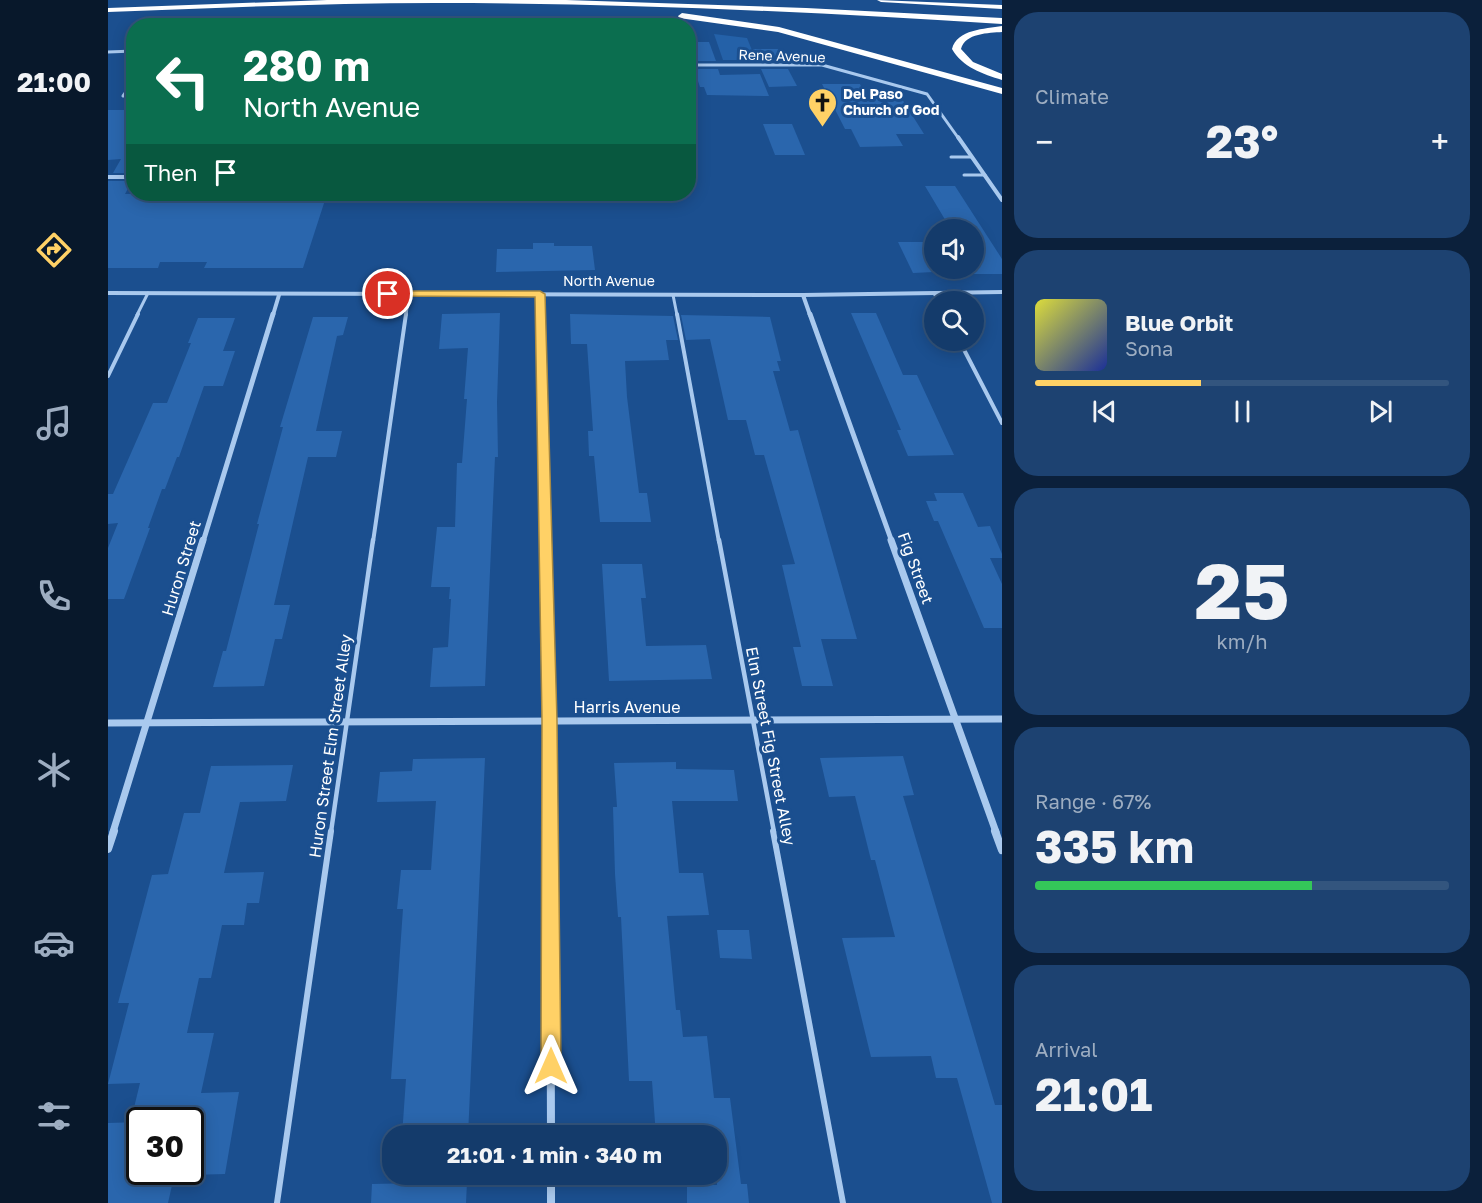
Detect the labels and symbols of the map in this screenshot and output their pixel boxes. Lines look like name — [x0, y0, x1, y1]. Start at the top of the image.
street label: Rene Avenue — [738, 45, 826, 66]
place label: Del Paso Church of God — [843, 85, 939, 118]
church icon: Del Paso Church of God — [806, 86, 838, 128]
pin — [362, 268, 413, 319]
street label: North Avenue — [563, 272, 655, 289]
street label: Huron Street — [157, 518, 205, 618]
street label: Fig Street — [894, 529, 938, 607]
street label: Huron Street Elm Street Alley — [304, 633, 356, 859]
street label: Elm Street Fig Street Alley — [742, 645, 800, 847]
street label: Harris Avenue — [574, 697, 680, 717]
position arrow — [519, 1034, 583, 1098]
speed limit sign: 30 — [126, 1107, 204, 1185]

